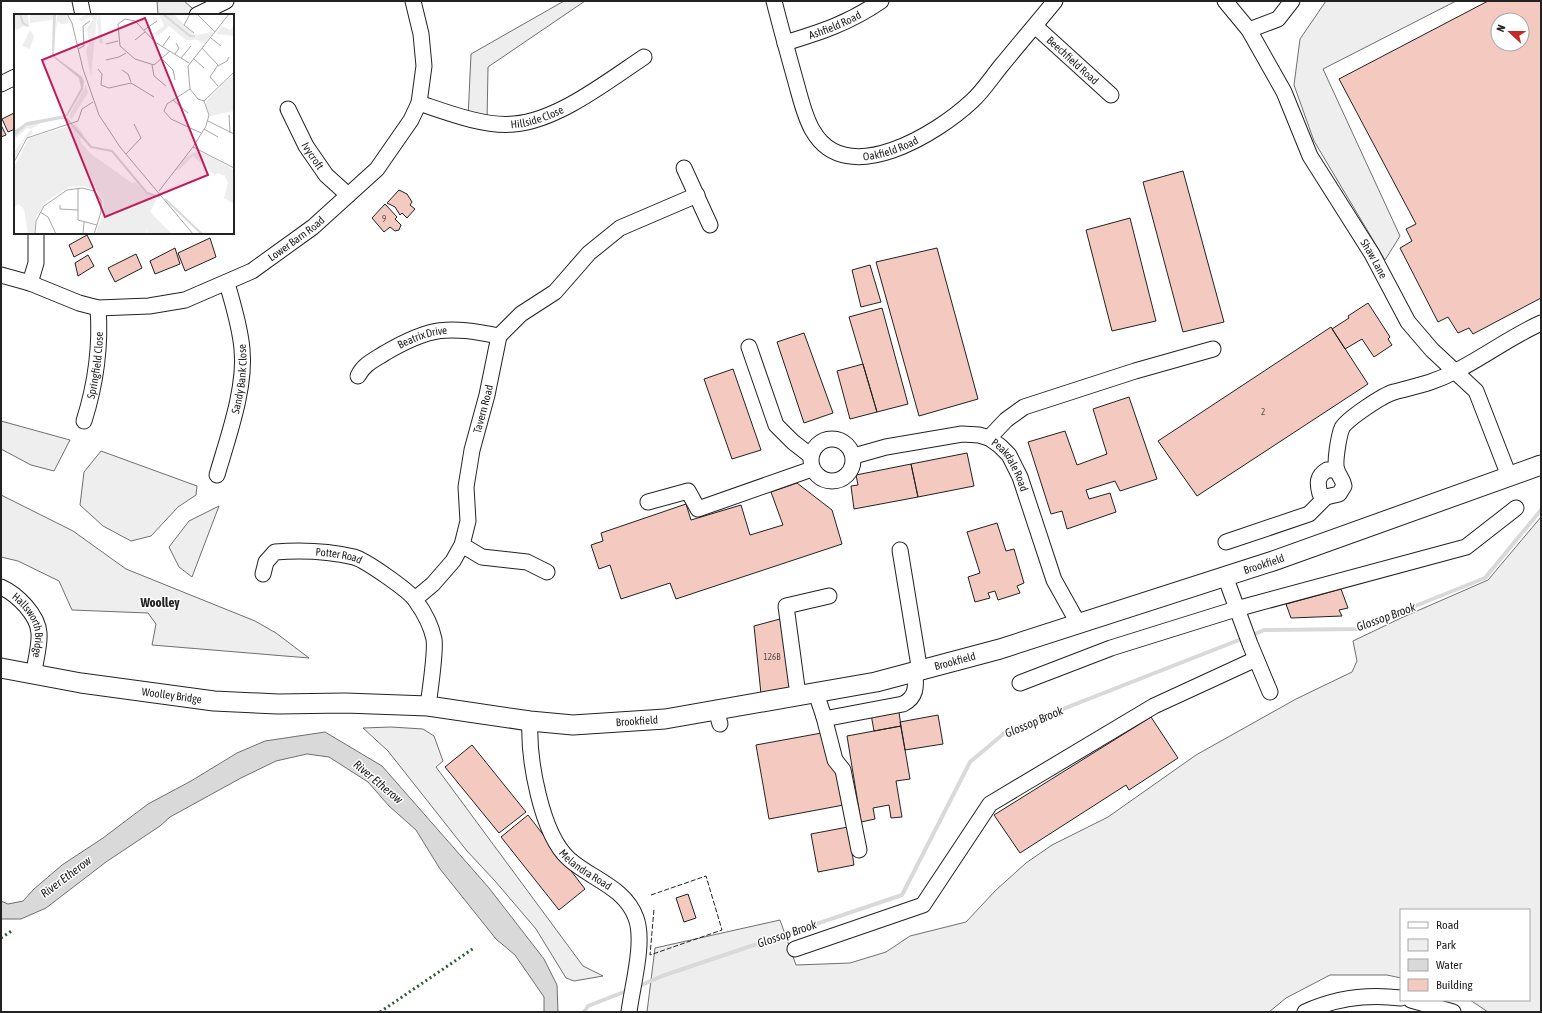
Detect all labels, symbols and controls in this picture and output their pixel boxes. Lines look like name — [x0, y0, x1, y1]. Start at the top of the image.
street label: Ashfield Road — [807, 9, 863, 41]
north arrow — [1490, 12, 1530, 52]
inset map — [14, 14, 234, 234]
text: N — [1494, 23, 1508, 34]
street label: Beechfield Road — [1044, 34, 1101, 87]
street label: Hillside Close — [510, 103, 565, 130]
street label: Oakfield Road — [862, 134, 920, 163]
street label: Ivycroft — [299, 140, 326, 172]
street label: Lower Barn Road — [266, 214, 327, 263]
house number: 9 — [382, 214, 386, 224]
street label: Shaw Lane — [1358, 237, 1390, 280]
street label: Beatrix Drive — [395, 324, 447, 351]
street label: Springfield Close — [84, 332, 105, 400]
street label: Sandy Bank Close — [229, 343, 249, 415]
street label: Tavern Road — [471, 384, 495, 435]
house number: 2 — [1261, 407, 1265, 417]
street label: Peakdale Road — [989, 436, 1030, 493]
street label: Potter Road — [315, 546, 364, 566]
street label: Brookfield — [1242, 551, 1286, 576]
street label: Hallsworth Bridge — [10, 590, 45, 659]
district label: Woolley — [139, 595, 180, 610]
water label: Glossop Brook — [1355, 600, 1418, 634]
street label: Brookfield — [933, 650, 977, 672]
house number: 126B — [764, 652, 781, 662]
street label: Woolley Bridge — [141, 685, 203, 705]
water label: Glossop Brook — [1003, 703, 1066, 741]
street label: Brookfield — [615, 713, 658, 728]
water label: River Etherow — [351, 757, 406, 807]
street label: Melandra Road — [557, 847, 614, 892]
water label: River Etherow — [38, 853, 95, 901]
legend — [1400, 909, 1530, 1001]
water label: Glossop Brook — [755, 917, 819, 951]
text: Road — [1436, 918, 1459, 932]
text: Park — [1436, 938, 1457, 952]
text: Water — [1436, 958, 1463, 972]
text: Building — [1436, 978, 1474, 992]

